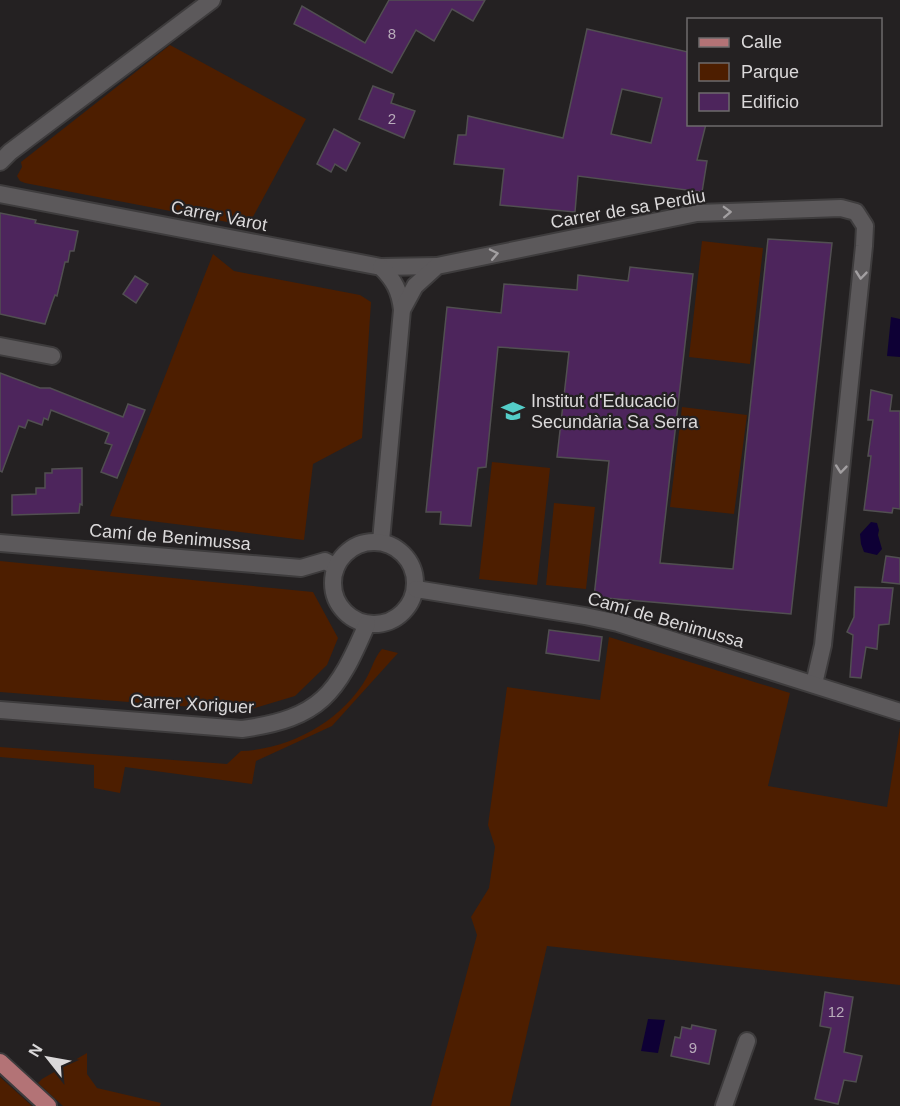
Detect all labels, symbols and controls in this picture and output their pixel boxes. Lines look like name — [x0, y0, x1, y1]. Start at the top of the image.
legend — [687, 18, 882, 126]
house number: 8 — [388, 25, 396, 42]
text: Calle — [741, 32, 782, 52]
text: Parque — [741, 62, 799, 82]
text: Edificio — [741, 92, 799, 112]
house number: 2 — [388, 110, 396, 127]
street label: Carrer de sa Perdiu — [549, 186, 707, 232]
street label: Carrer Varot — [169, 197, 269, 235]
one-way arrow — [722, 206, 731, 218]
one-way arrow — [489, 248, 499, 261]
one-way arrow — [855, 270, 868, 279]
place label: Institut d'Educació Secundària Sa Serra — [531, 391, 699, 432]
school or university icon: Institut d'Educació Secundària Sa Serra — [500, 398, 526, 424]
one-way arrow — [835, 464, 848, 473]
street label: Camí de Benimussa — [88, 520, 253, 554]
street label: Camí de Benimussa — [585, 588, 748, 652]
street label: Carrer Xoriguer — [130, 691, 254, 717]
house number: 12 — [828, 1003, 844, 1020]
north arrow — [18, 1028, 78, 1088]
house number: 9 — [689, 1039, 697, 1056]
text: N — [25, 1041, 46, 1060]

